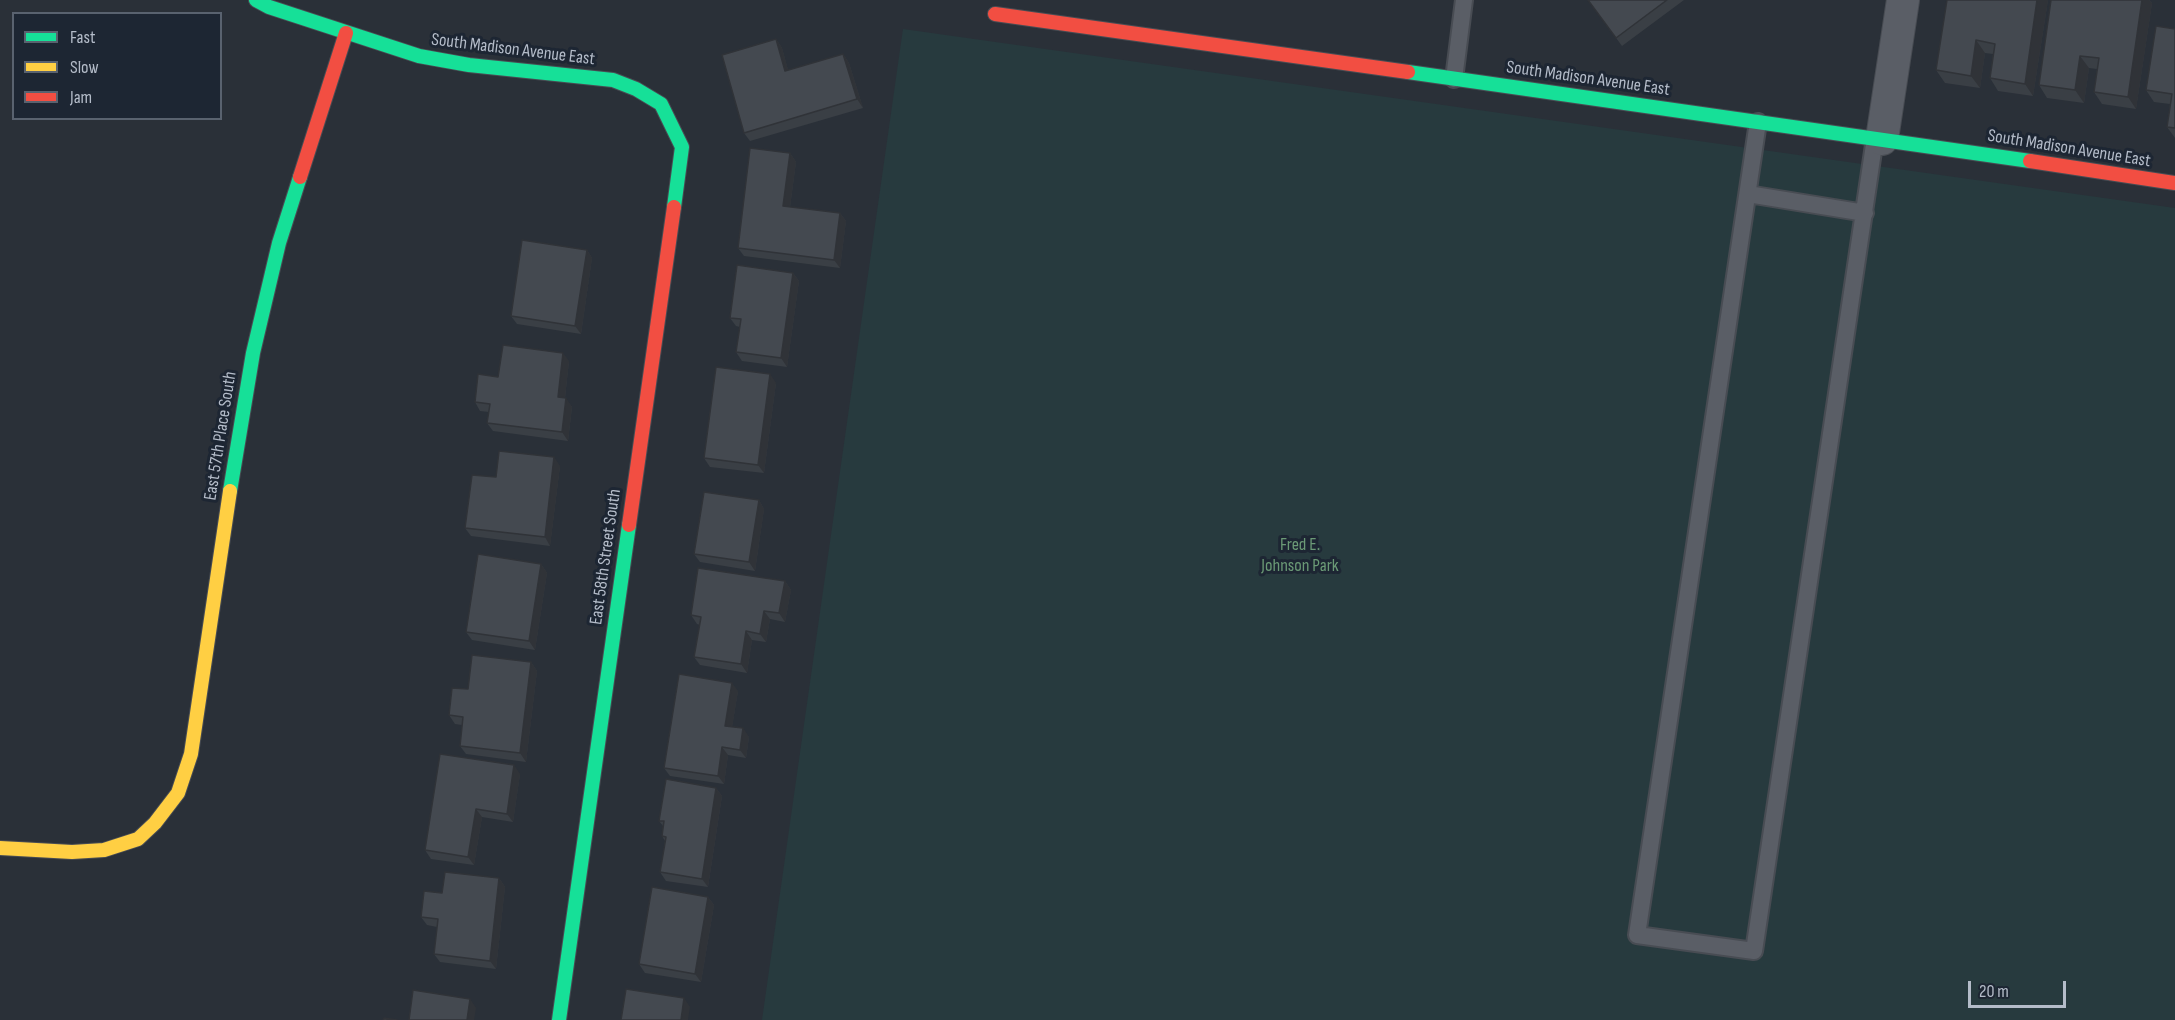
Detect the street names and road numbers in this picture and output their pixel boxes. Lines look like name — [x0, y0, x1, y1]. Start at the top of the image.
street label: South Madison Avenue East — [430, 29, 596, 71]
street label: South Madison Avenue East — [1505, 57, 1671, 101]
street label: South Madison Avenue East — [1986, 125, 2152, 173]
street label: East 57th Place South — [200, 370, 242, 502]
street label: East 58th Street South — [586, 488, 626, 626]

